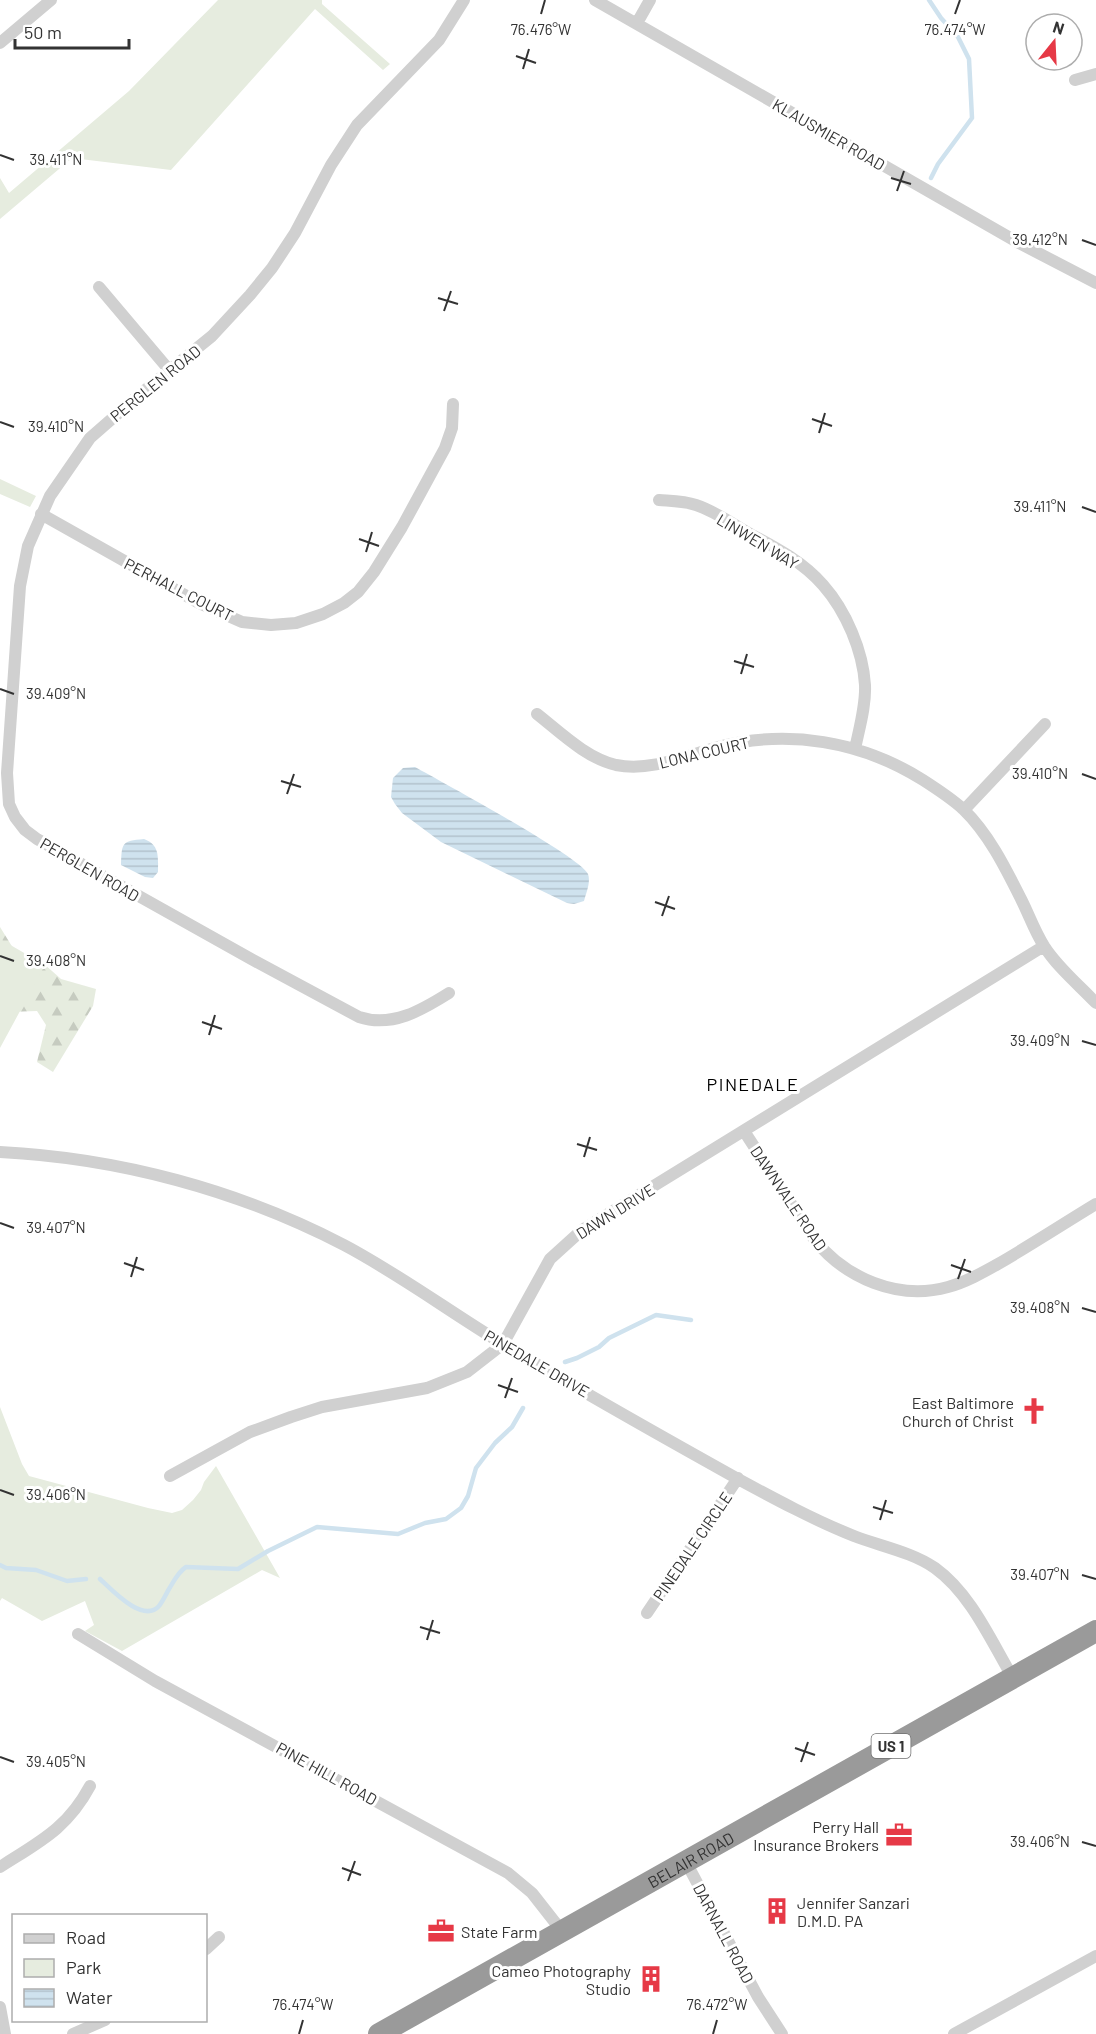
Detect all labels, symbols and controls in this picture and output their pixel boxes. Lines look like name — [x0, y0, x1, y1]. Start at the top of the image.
scale bar — [15, 12, 129, 50]
north arrow — [1024, 12, 1084, 72]
text: N — [1051, 17, 1067, 38]
text: 76.476°W — [511, 20, 571, 38]
text: 76.474°W — [924, 20, 986, 38]
text: 50 m — [24, 21, 62, 43]
street label: KLAUSMIER ROAD — [769, 94, 889, 174]
text: 39.411°N — [30, 150, 83, 168]
text: 39.412°N — [1012, 230, 1068, 248]
street label: PERGLEN ROAD — [106, 341, 204, 425]
text: 39.410°N — [28, 417, 84, 435]
text: 39.411°N — [1014, 497, 1067, 515]
street label: LINWEN WAY — [714, 509, 802, 573]
street label: PERHALL COURT — [121, 553, 237, 625]
text: 39.409°N — [26, 684, 86, 702]
street label: LONA COURT — [657, 732, 751, 772]
text: 39.410°N — [1012, 764, 1068, 782]
street label: PERGLEN ROAD — [37, 833, 143, 905]
text: 39.408°N — [26, 951, 86, 969]
text: 39.409°N — [1010, 1031, 1070, 1049]
district label: PINEDALE — [707, 1073, 799, 1095]
street label: DAWNVALE ROAD — [747, 1142, 831, 1254]
street label: DAWN DRIVE — [572, 1179, 658, 1243]
text: 39.407°N — [26, 1218, 86, 1236]
text: 39.408°N — [1010, 1298, 1070, 1316]
street label: PINEDALE DRIVE — [481, 1325, 593, 1401]
place label: East Baltimore Church of Christ — [902, 1393, 1014, 1430]
church icon: East Baltimore Church of Christ — [1019, 1396, 1049, 1426]
text: 39.406°N — [26, 1485, 86, 1503]
street label: PINEDALE CIRCLE — [649, 1488, 735, 1604]
text: 39.407°N — [1010, 1565, 1070, 1583]
road number: US 1 — [872, 1734, 910, 1758]
street label: PINE HILL ROAD — [273, 1737, 381, 1809]
text: 39.405°N — [26, 1752, 86, 1770]
place label: Perry Hall Insurance Brokers — [753, 1817, 879, 1854]
office icon: Perry Hall Insurance Brokers — [884, 1820, 914, 1850]
street label: BELAIR ROAD — [644, 1827, 737, 1891]
text: 39.406°N — [1010, 1832, 1070, 1850]
street label: DARNALL ROAD — [690, 1880, 758, 1986]
place label: Jennifer Sanzari D.M.D. PA — [797, 1893, 910, 1930]
building icon: Jennifer Sanzari D.M.D. PA — [762, 1896, 792, 1926]
legend — [12, 1914, 207, 2022]
office icon: State Farm — [426, 1916, 456, 1946]
place label: State Farm — [461, 1922, 537, 1941]
text: Road — [66, 1926, 106, 1948]
text: Park — [66, 1956, 101, 1978]
place label: Cameo Photography Studio — [492, 1961, 632, 1998]
building icon: Cameo Photography Studio — [636, 1964, 666, 1994]
text: Water — [66, 1986, 113, 2008]
text: 76.474°W — [272, 1995, 334, 2013]
text: 76.472°W — [687, 1995, 747, 2013]

